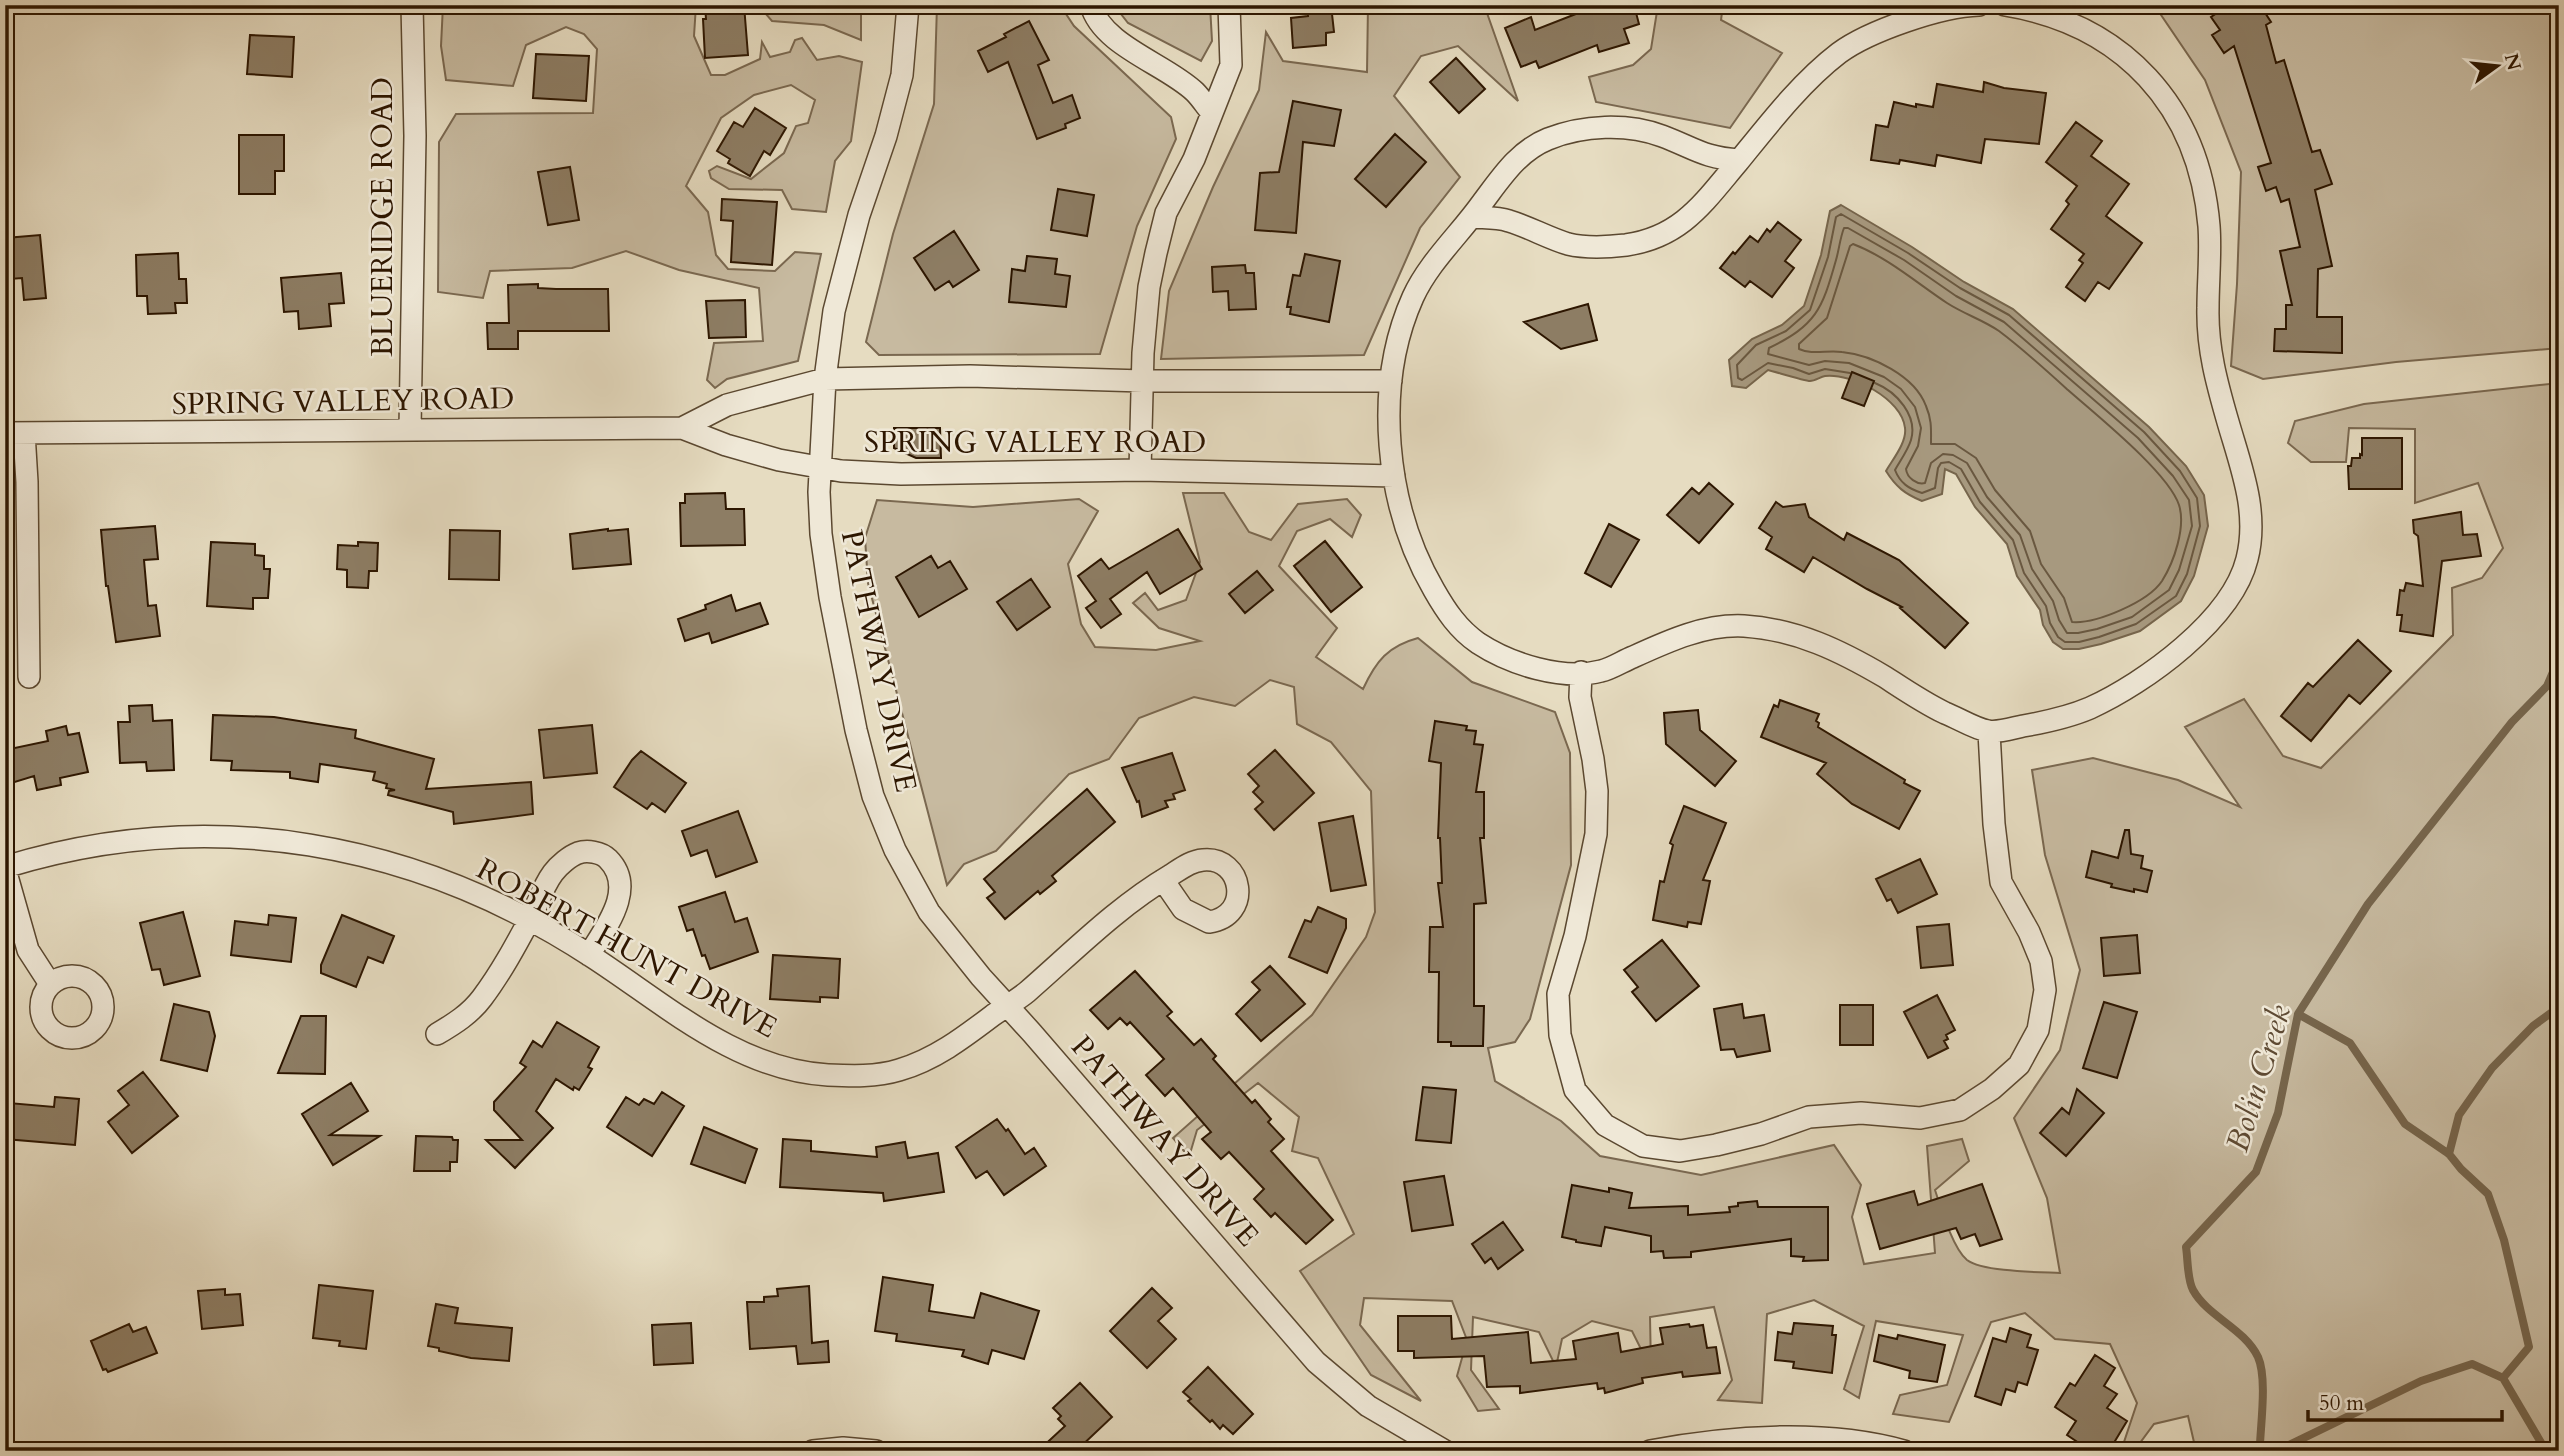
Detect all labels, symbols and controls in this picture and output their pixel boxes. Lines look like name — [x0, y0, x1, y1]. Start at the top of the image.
north arrow — [2462, 32, 2532, 102]
text: N — [2498, 51, 2527, 74]
street label: BLUERIDGE ROAD — [362, 77, 403, 357]
street label: SPRING VALLEY ROAD — [172, 378, 514, 425]
street label: SPRING VALLEY ROAD — [864, 422, 1206, 463]
street label: PATHWAY DRIVE — [831, 526, 926, 796]
street label: ROBERT HUNT DRIVE — [469, 849, 784, 1048]
water label: Bolin Creek — [2216, 999, 2302, 1157]
street label: PATHWAY DRIVE — [1062, 1027, 1268, 1256]
scale bar — [2308, 1379, 2503, 1423]
text: 50 m — [2319, 1389, 2364, 1418]

